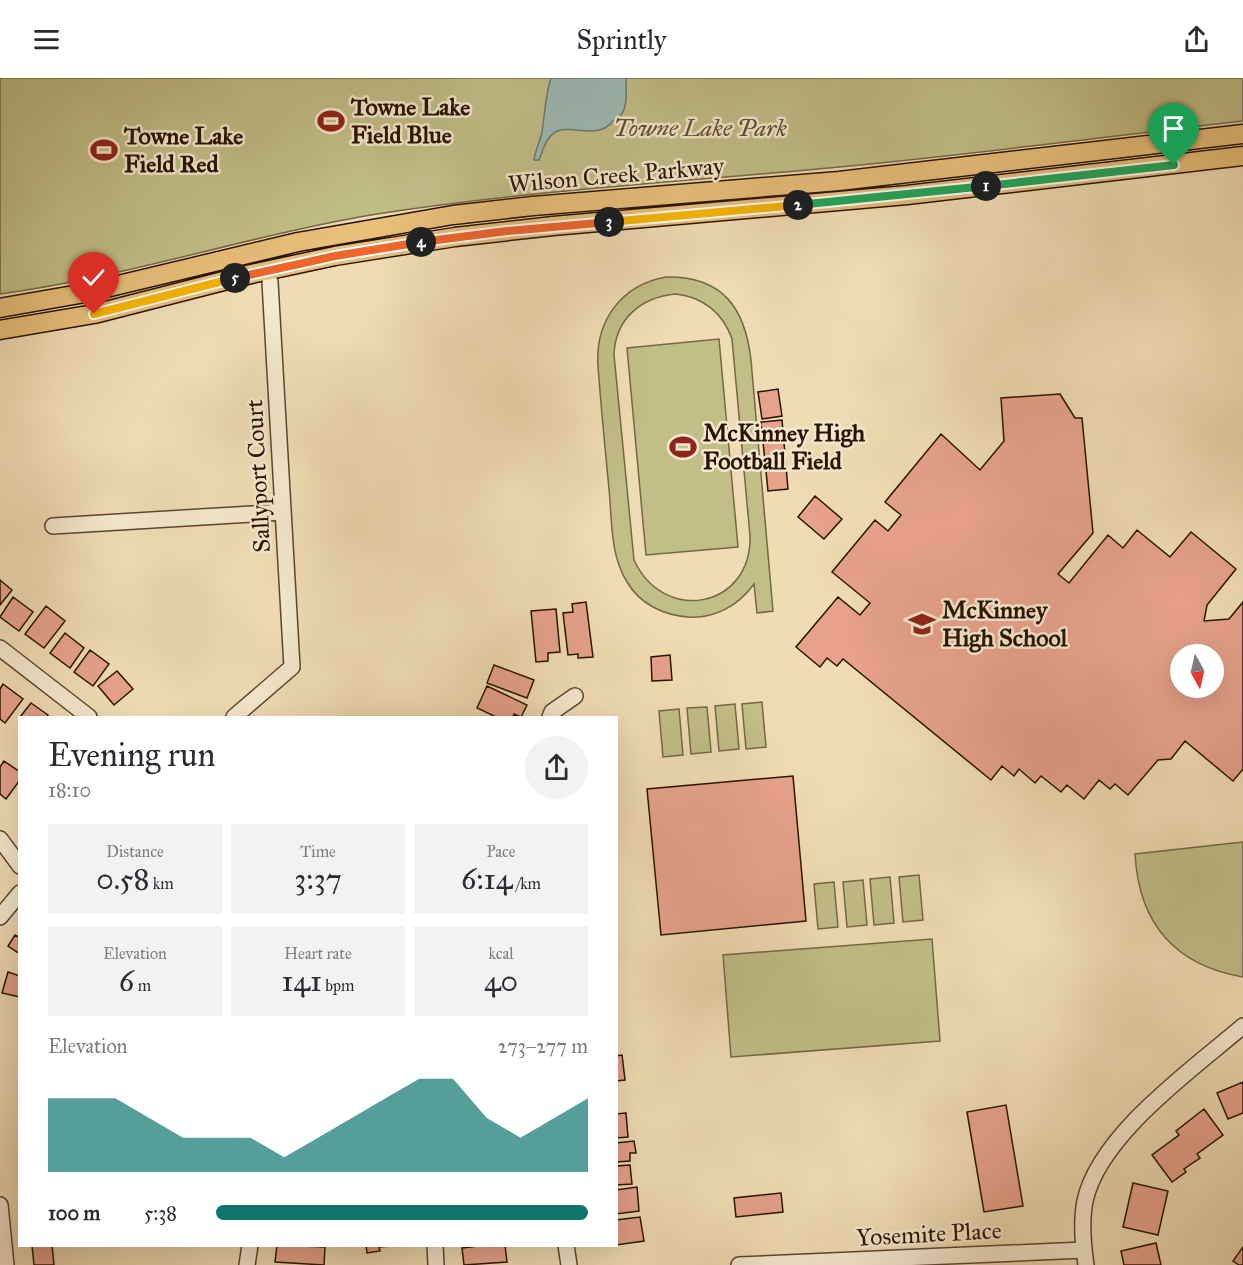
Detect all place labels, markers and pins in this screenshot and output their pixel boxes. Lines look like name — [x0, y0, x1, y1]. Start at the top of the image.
place label: Towne Lake Field Blue — [350, 92, 470, 150]
pin — [1148, 103, 1199, 165]
sports icon: Towne Lake Field Blue — [316, 106, 346, 136]
place label: Towne Lake Field Red — [123, 121, 243, 179]
sports icon: Towne Lake Field Red — [89, 135, 119, 165]
pin: 1 — [971, 171, 1001, 201]
pin: 2 — [783, 190, 813, 220]
pin: 3 — [594, 207, 624, 237]
pin: 4 — [406, 227, 436, 257]
pin — [68, 252, 119, 314]
pin: 5 — [220, 263, 250, 293]
place label: McKinney High Football Field — [703, 418, 866, 476]
sports icon: McKinney High Football Field — [668, 432, 698, 462]
place label: McKinney High School — [942, 595, 1068, 653]
school or university icon: McKinney High School — [907, 609, 937, 639]

